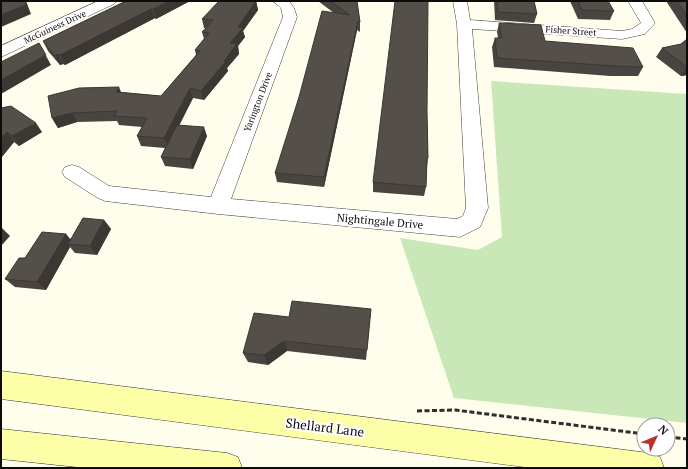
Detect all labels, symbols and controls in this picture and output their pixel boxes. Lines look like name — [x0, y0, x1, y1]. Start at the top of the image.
street label: McGuiness Drive — [22, 7, 88, 47]
street label: Fisher Street — [545, 23, 597, 39]
street label: Yarington Drive — [241, 70, 275, 134]
street label: Nightingale Drive — [336, 210, 424, 232]
street label: Shellard Lane — [285, 413, 365, 441]
north arrow — [636, 417, 676, 457]
text: N — [655, 422, 672, 438]

